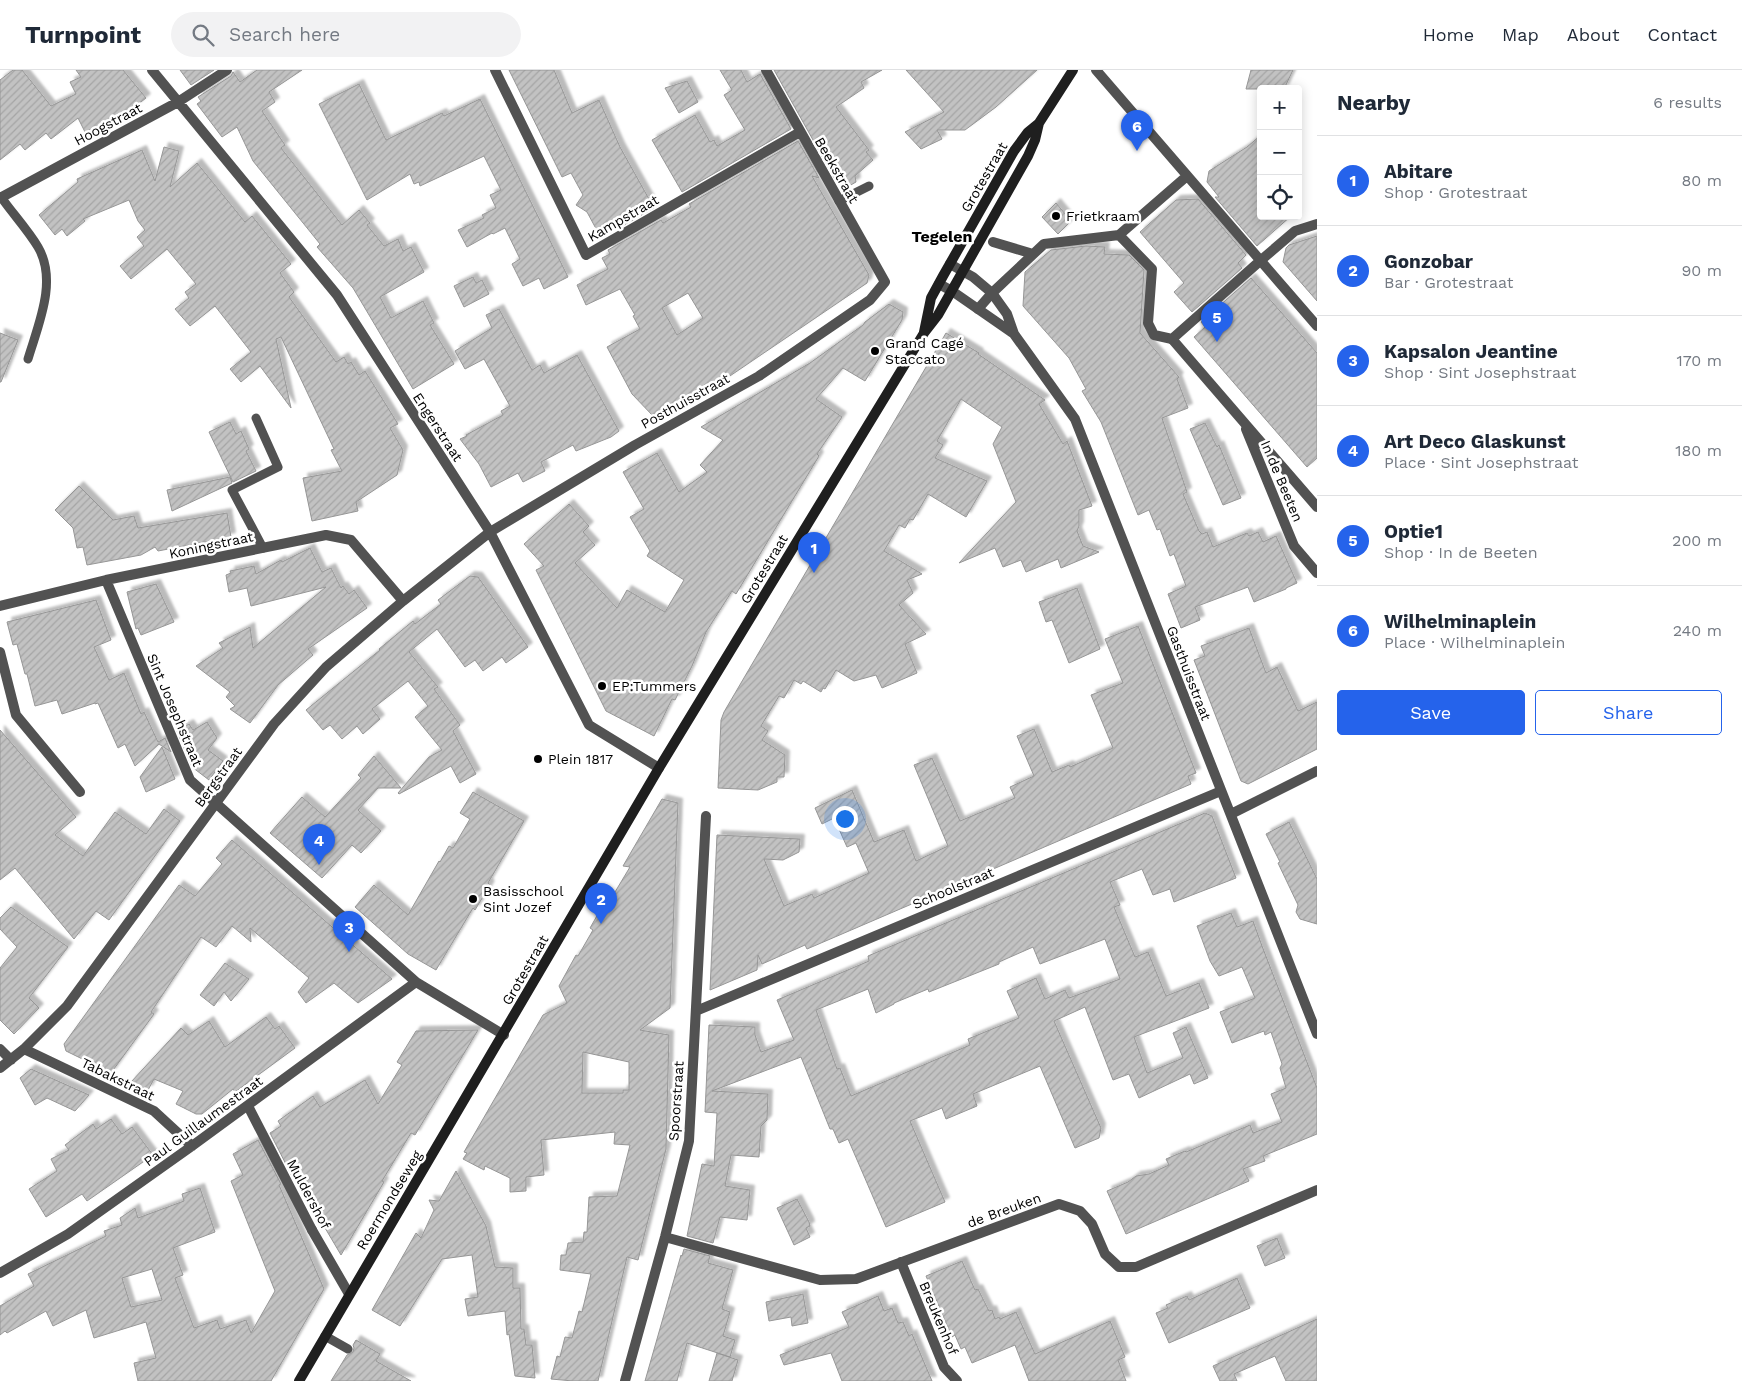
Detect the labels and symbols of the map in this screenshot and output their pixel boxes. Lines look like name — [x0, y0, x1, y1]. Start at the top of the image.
street label: Hoogstraat — [71, 99, 145, 149]
pin: 6 — [1121, 110, 1153, 151]
street label: Beekstraat — [812, 134, 862, 206]
street label: Grotestraat — [958, 139, 1011, 215]
street label: Kampstraat — [585, 191, 661, 245]
place label: Frietkraam — [1066, 208, 1140, 224]
marker: Frietkraam — [1050, 210, 1062, 222]
district label: Tegelen — [912, 227, 972, 246]
pin: 5 — [1201, 301, 1233, 342]
place label: Grand Cagé Staccato — [885, 335, 964, 367]
marker: Grand Cagé Staccato — [869, 345, 881, 357]
street label: Posthuisstraat — [638, 370, 732, 432]
street label: Engerstraat — [410, 390, 466, 464]
street label: In de Beeten — [1258, 438, 1306, 524]
street label: Koningstraat — [167, 528, 255, 562]
street label: Grotestraat — [737, 531, 791, 607]
pin: 1 — [798, 532, 830, 573]
street label: Gasthuisstraat — [1164, 623, 1214, 723]
street label: Sint Josephstraat — [144, 651, 206, 769]
place label: EP:Tummers — [612, 678, 696, 694]
marker: EP:Tummers — [596, 680, 608, 692]
street label: Bergstraat — [191, 744, 245, 810]
place label: Plein 1817 — [548, 751, 613, 767]
marker: Plein 1817 — [532, 753, 544, 765]
your location — [832, 806, 858, 832]
pin: 4 — [303, 824, 335, 865]
street label: Schoolstraat — [910, 864, 996, 912]
place label: Basisschool Sint Jozef — [483, 883, 564, 915]
pin: 2 — [585, 883, 617, 924]
marker: Basisschool Sint Jozef — [467, 893, 479, 905]
pin: 3 — [333, 911, 365, 952]
street label: Grotestraat — [499, 932, 552, 1008]
street label: Tabakstraat — [79, 1054, 157, 1104]
street label: Spoorstraat — [665, 1060, 687, 1142]
street label: Paul Guillaumestraat — [140, 1072, 266, 1169]
street label: Roermondseweg — [353, 1147, 425, 1252]
street label: Muldershof — [284, 1156, 334, 1232]
street label: de Breuken — [965, 1189, 1043, 1231]
street label: Breukenhof — [916, 1279, 962, 1358]

